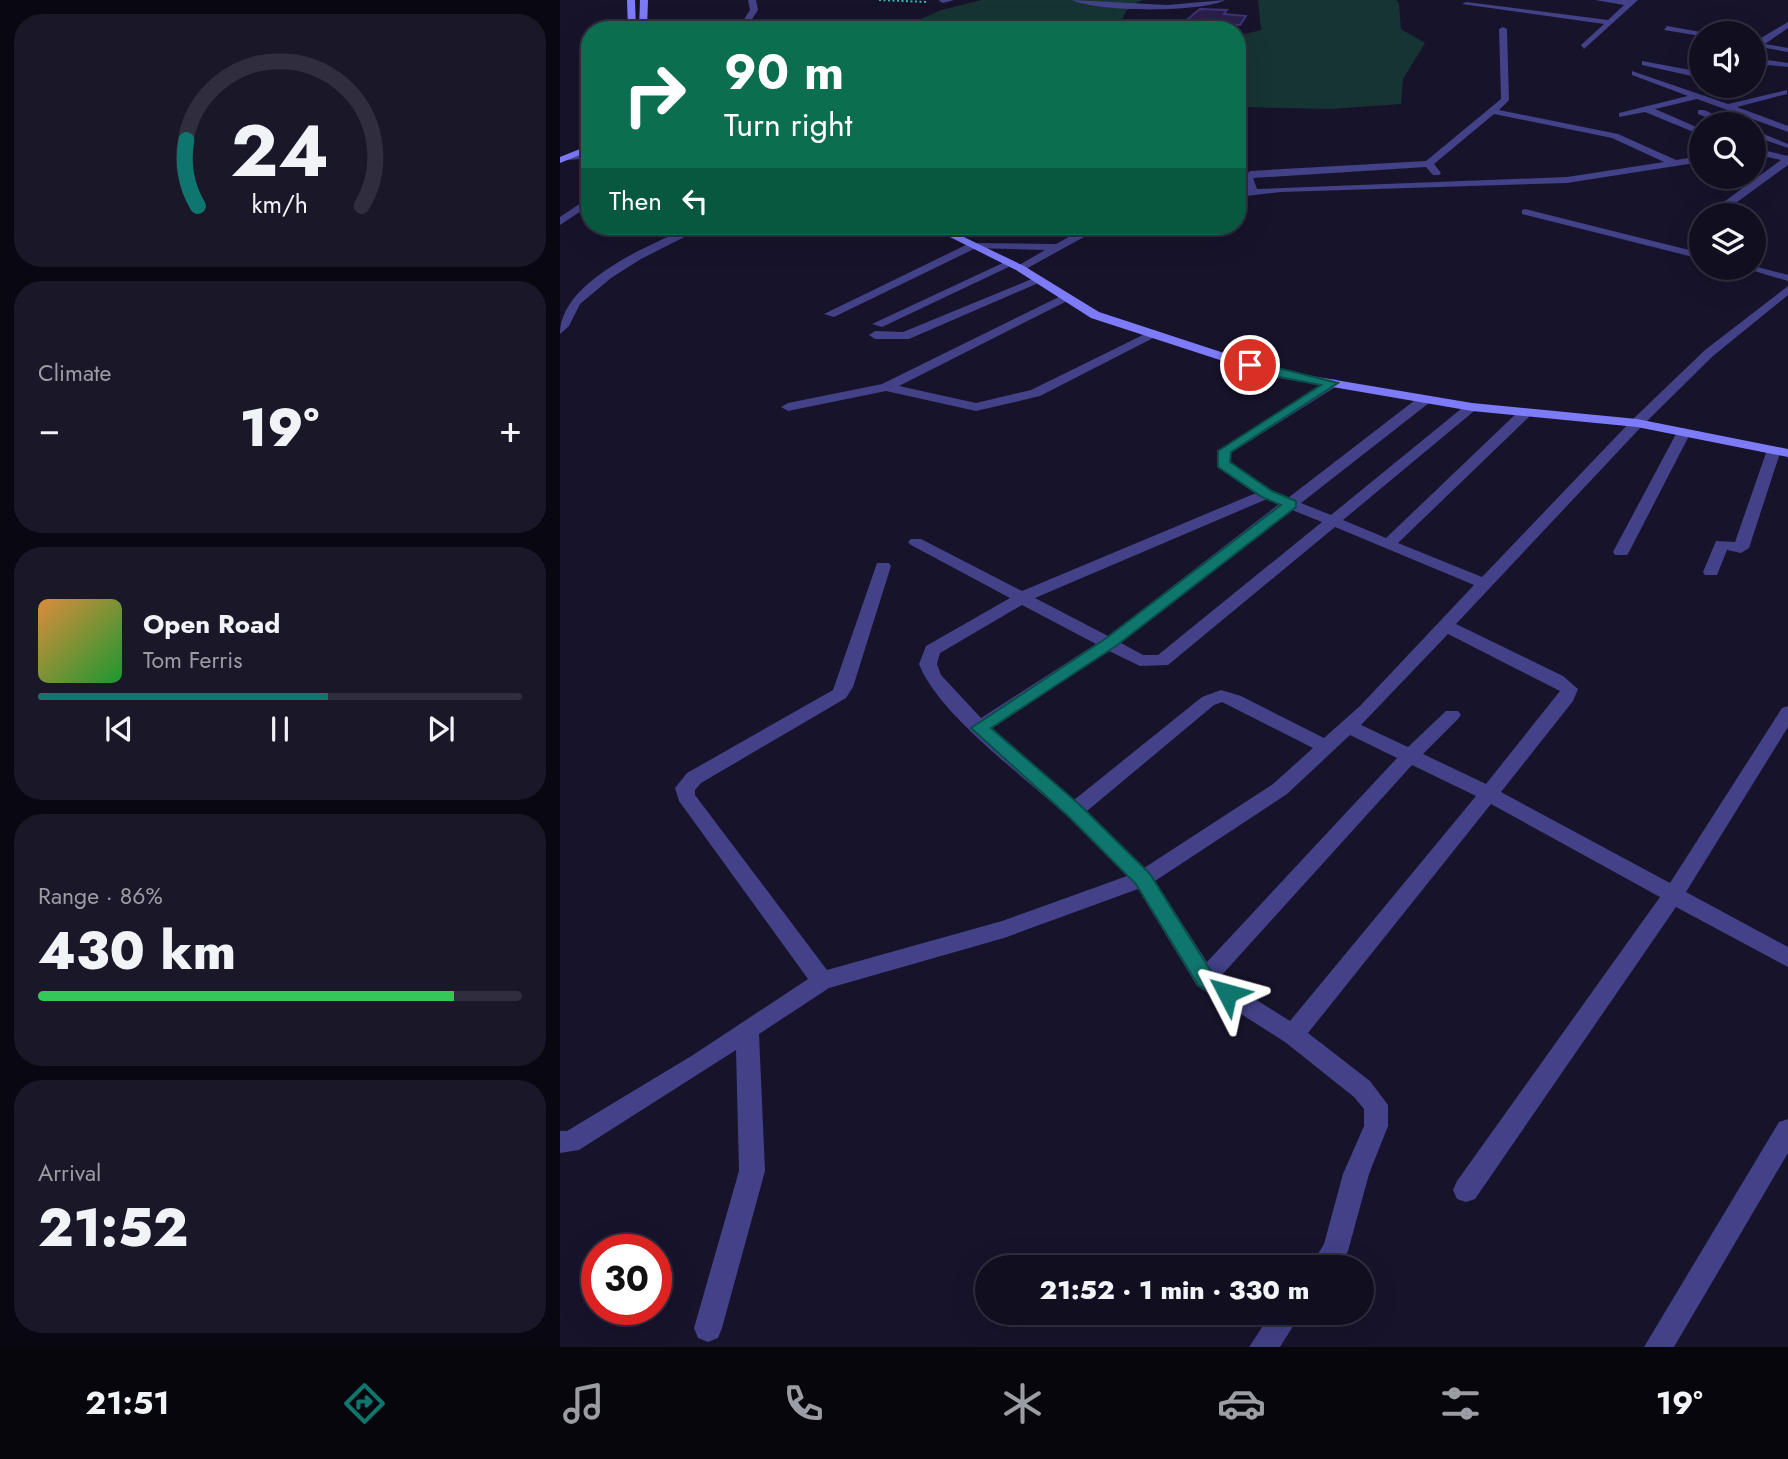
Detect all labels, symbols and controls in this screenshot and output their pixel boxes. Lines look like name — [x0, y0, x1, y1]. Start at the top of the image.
map controls — [1689, 21, 1766, 280]
button: sound — [1689, 21, 1766, 98]
text: 90 m — [724, 37, 844, 107]
icon: right — [609, 49, 700, 140]
text: 24 — [231, 99, 329, 204]
text: Turn right — [724, 102, 853, 148]
button: search — [1689, 112, 1766, 189]
text: Then — [609, 182, 662, 220]
icon: left — [676, 182, 714, 220]
text: km/h — [252, 186, 308, 222]
button: layers — [1689, 203, 1766, 280]
pin — [1220, 335, 1280, 395]
icon: arrive — [1231, 346, 1269, 384]
text: Climate — [38, 356, 111, 390]
text: 19° — [240, 390, 319, 466]
text: − — [38, 401, 60, 456]
text: + — [499, 401, 522, 456]
text: Open Road — [143, 605, 280, 643]
text: Tom Ferris — [143, 643, 242, 677]
icon: previous — [100, 710, 138, 748]
icon: pause — [261, 710, 299, 748]
icon: next — [422, 710, 460, 748]
text: Range · 86% — [38, 879, 163, 913]
text: 430 km — [38, 913, 236, 989]
position arrow — [1190, 956, 1264, 1030]
text: Arrival — [38, 1156, 101, 1190]
text: 21:52 — [38, 1190, 188, 1266]
speed limit sign: 30 — [581, 1234, 672, 1325]
text: 21:52 · 1 min · 330 m — [1040, 1271, 1309, 1309]
icon: directions — [340, 1379, 389, 1428]
icon: music — [559, 1379, 608, 1428]
icon: phone — [779, 1379, 828, 1428]
icon: climate — [998, 1379, 1047, 1428]
icon: car — [1217, 1379, 1266, 1428]
icon: filters — [1436, 1379, 1485, 1428]
text: 21:51 — [85, 1380, 170, 1426]
text: 19° — [1656, 1380, 1703, 1426]

